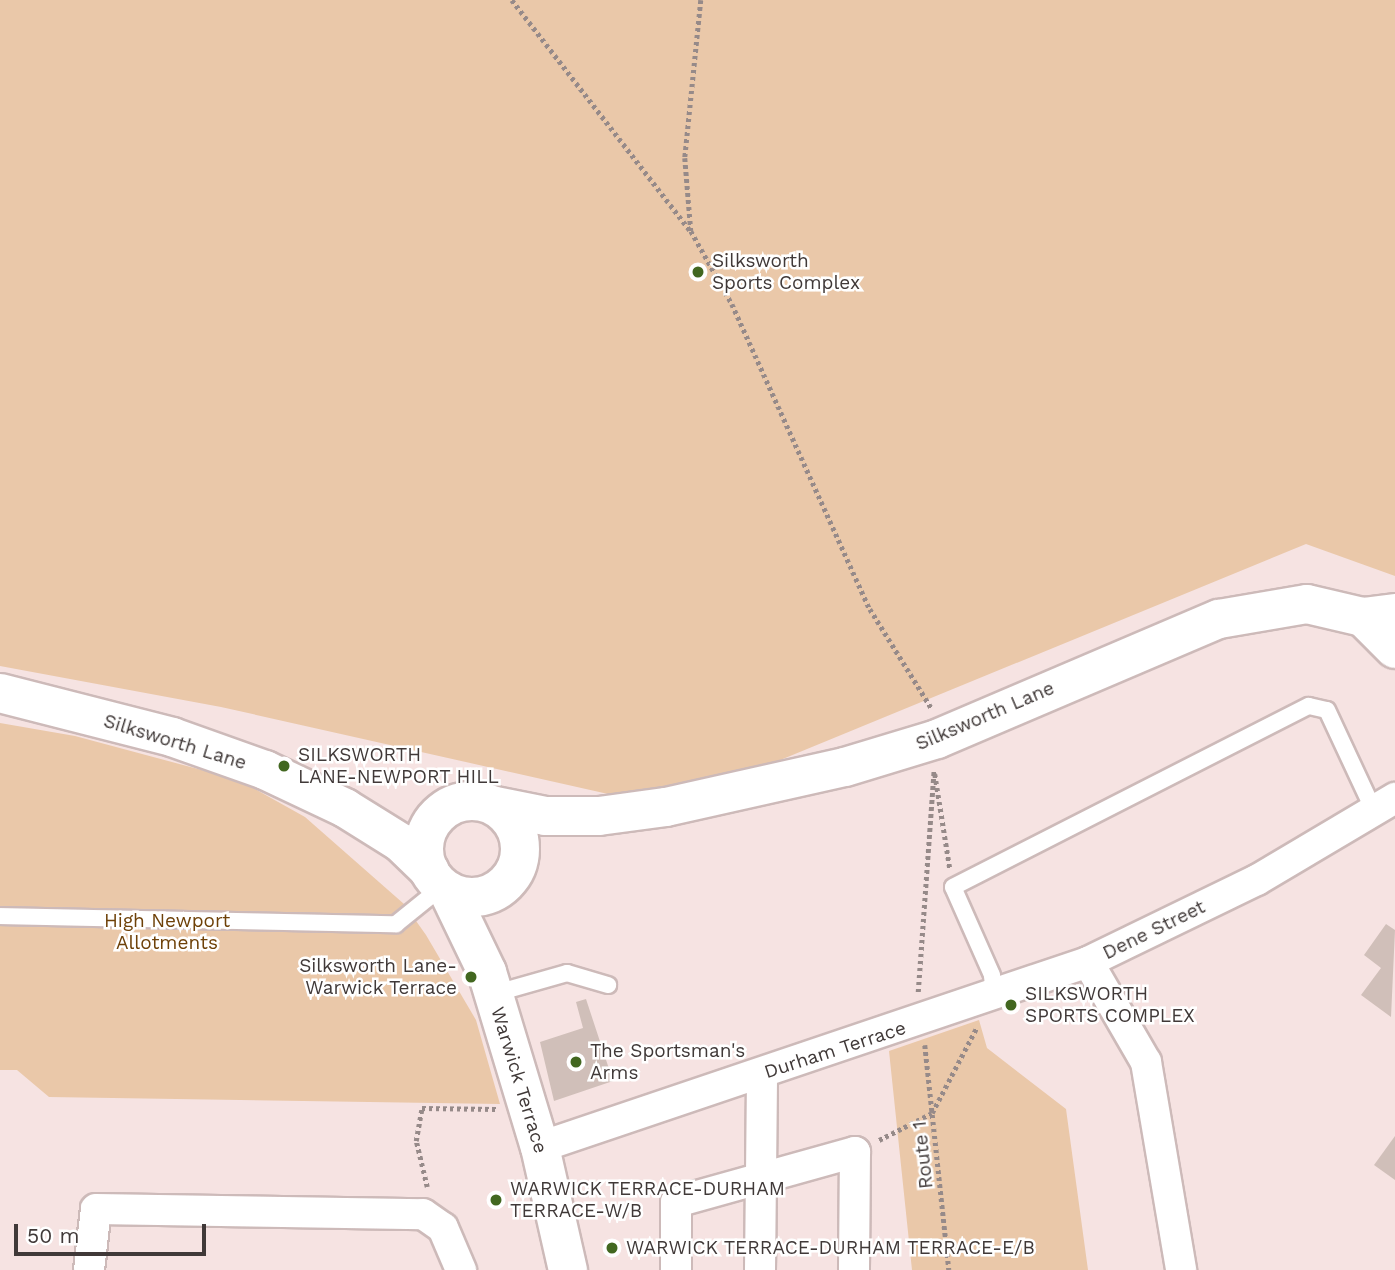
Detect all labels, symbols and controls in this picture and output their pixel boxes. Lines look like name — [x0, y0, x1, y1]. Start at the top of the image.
place label: Silksworth Sports Complex — [712, 250, 860, 294]
marker: Silksworth Sports Complex — [690, 264, 706, 280]
street label: Silksworth Lane — [912, 677, 1058, 755]
street label: Silksworth Lane — [101, 709, 249, 775]
place label: SILKSWORTH LANE-NEWPORT HILL — [298, 744, 499, 788]
marker: SILKSWORTH LANE-NEWPORT HILL — [276, 758, 292, 774]
street label: Dene Street — [1099, 895, 1209, 965]
park label: High Newport Allotments — [104, 910, 230, 954]
place label: Silksworth Lane- Warwick Terrace — [299, 955, 457, 999]
marker: Silksworth Lane- Warwick Terrace — [463, 969, 479, 985]
place label: SILKSWORTH SPORTS COMPLEX — [1025, 983, 1195, 1027]
marker: SILKSWORTH SPORTS COMPLEX — [1003, 997, 1019, 1013]
street label: Warwick Terrace — [486, 1004, 552, 1156]
street label: Durham Terrace — [761, 1016, 909, 1084]
place label: The Sportsman's Arms — [590, 1040, 745, 1084]
marker: The Sportsman's Arms — [568, 1054, 584, 1070]
street label: Route 1 — [908, 1120, 938, 1190]
place label: WARWICK TERRACE-DURHAM TERRACE-W/B — [510, 1178, 786, 1222]
marker: WARWICK TERRACE-DURHAM TERRACE-W/B — [488, 1192, 504, 1208]
scale bar — [18, 1210, 210, 1254]
text: 50 m — [27, 1223, 79, 1248]
place label: WARWICK TERRACE-DURHAM TERRACE-E/B — [626, 1237, 1036, 1259]
marker: WARWICK TERRACE-DURHAM TERRACE-E/B — [604, 1240, 620, 1256]

